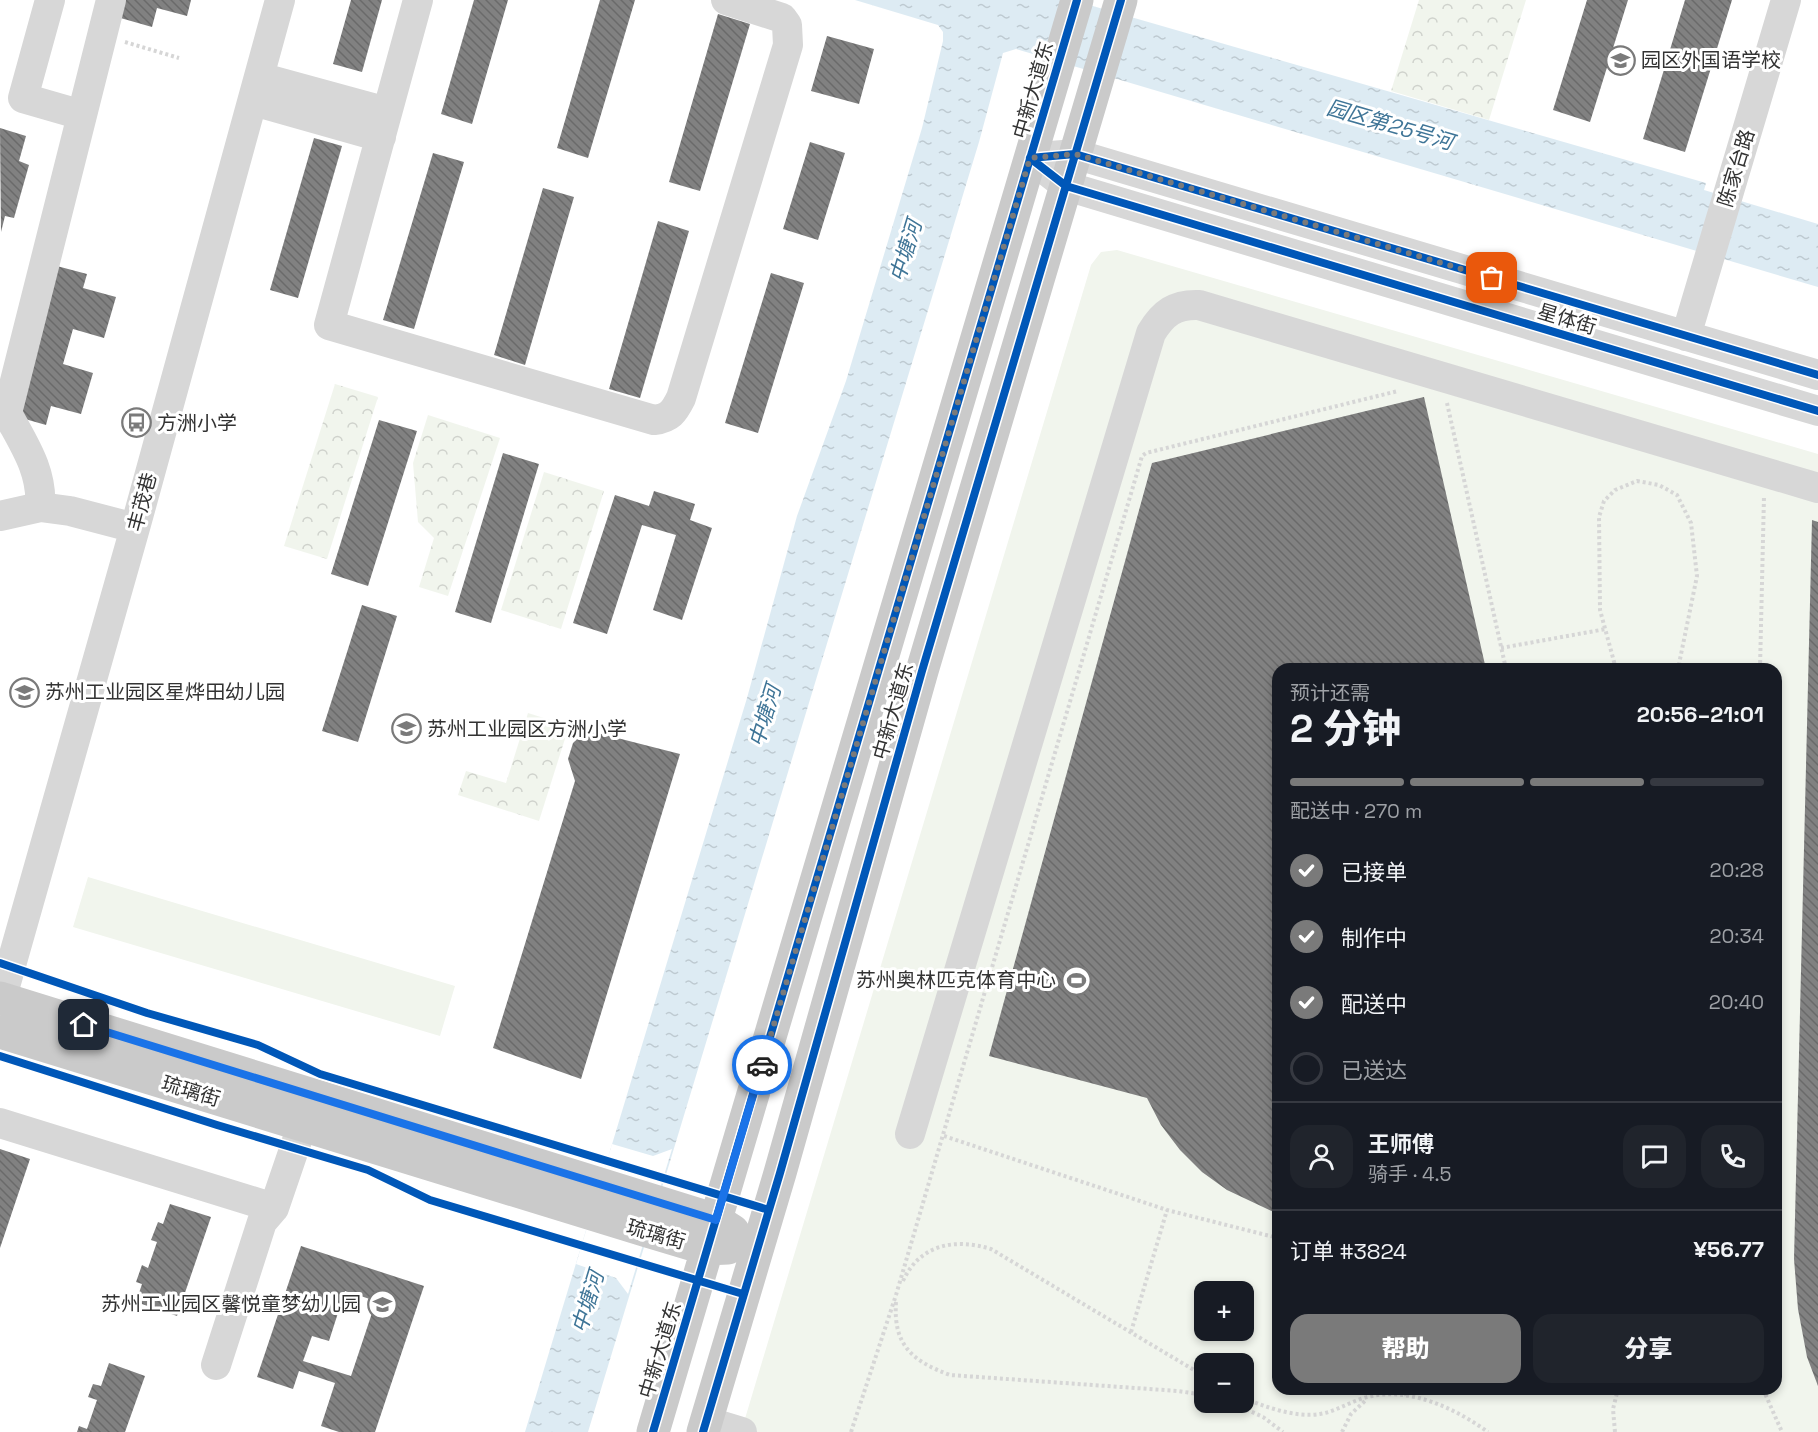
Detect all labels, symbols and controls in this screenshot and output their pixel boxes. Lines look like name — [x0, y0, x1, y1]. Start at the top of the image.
street label: 中新大道东 — [1007, 38, 1059, 142]
school or university icon: 园区外国语学校 — [1604, 44, 1636, 76]
place label: 园区外国语学校 — [1641, 47, 1781, 73]
water label: 园区第25号河 — [1324, 94, 1460, 157]
street label: 陈家台路 — [1712, 126, 1760, 210]
water label: 中塘河 — [883, 213, 929, 285]
pin — [1466, 252, 1517, 303]
icon: bag — [1475, 261, 1508, 294]
street label: 星体街 — [1535, 298, 1599, 340]
bus stop icon: 方洲小学 — [120, 407, 152, 439]
place label: 方洲小学 — [157, 410, 237, 436]
street label: 丰茂巷 — [122, 470, 162, 534]
street label: 中新大道东 — [867, 659, 919, 763]
school or university icon: 苏州工业园区星烨田幼儿园 — [8, 676, 40, 708]
water label: 中塘河 — [742, 678, 788, 750]
place label: 苏州工业园区星烨田幼儿园 — [45, 679, 285, 705]
text: 预计还需 — [1290, 680, 1370, 706]
text: 20:56–21:01 — [1637, 700, 1764, 728]
text: 2 分钟 — [1290, 704, 1401, 753]
school or university icon: 苏州工业园区方洲小学 — [390, 713, 422, 745]
place label: 苏州工业园区方洲小学 — [427, 716, 627, 742]
text: 配送中 · 270 m — [1290, 798, 1422, 824]
icon: check — [1290, 854, 1323, 887]
text: 20:28 — [1710, 857, 1764, 883]
text: 已接单 — [1341, 858, 1407, 886]
icon: check — [1290, 920, 1323, 953]
text: 20:34 — [1709, 923, 1764, 949]
text: 制作中 — [1341, 924, 1407, 952]
sports icon: 苏州奥林匹克体育中心 — [1061, 964, 1093, 996]
place label: 苏州奥林匹克体育中心 — [856, 967, 1056, 993]
icon: check — [1290, 986, 1323, 1019]
text: 20:40 — [1709, 989, 1764, 1015]
text: 配送中 — [1341, 990, 1407, 1018]
pin — [58, 999, 109, 1050]
icon: home — [67, 1008, 100, 1041]
courier — [732, 1035, 792, 1095]
icon: car — [746, 1049, 779, 1082]
text: 已送达 — [1341, 1056, 1407, 1084]
street label: 琉璃街 — [159, 1070, 223, 1112]
button: person — [1290, 1125, 1353, 1188]
button: chat — [1623, 1125, 1686, 1188]
button: phone — [1701, 1125, 1764, 1188]
text: 王师傅 — [1368, 1130, 1434, 1158]
text: 骑手 · 4.5 — [1368, 1161, 1452, 1187]
street label: 琉璃街 — [624, 1213, 688, 1255]
text: ¥56.77 — [1693, 1235, 1764, 1263]
text: 订单 #3824 — [1290, 1237, 1407, 1265]
water label: 中塘河 — [565, 1264, 611, 1336]
map controls — [1194, 1281, 1254, 1413]
button: + — [1194, 1281, 1254, 1341]
school or university icon: 苏州工业园区馨悦童梦幼儿园 — [366, 1288, 398, 1320]
place label: 苏州工业园区馨悦童梦幼儿园 — [101, 1291, 361, 1317]
street label: 中新大道东 — [633, 1298, 687, 1402]
button: 帮助 — [1290, 1314, 1521, 1383]
button: 分享 — [1533, 1314, 1764, 1383]
button: − — [1194, 1353, 1254, 1413]

